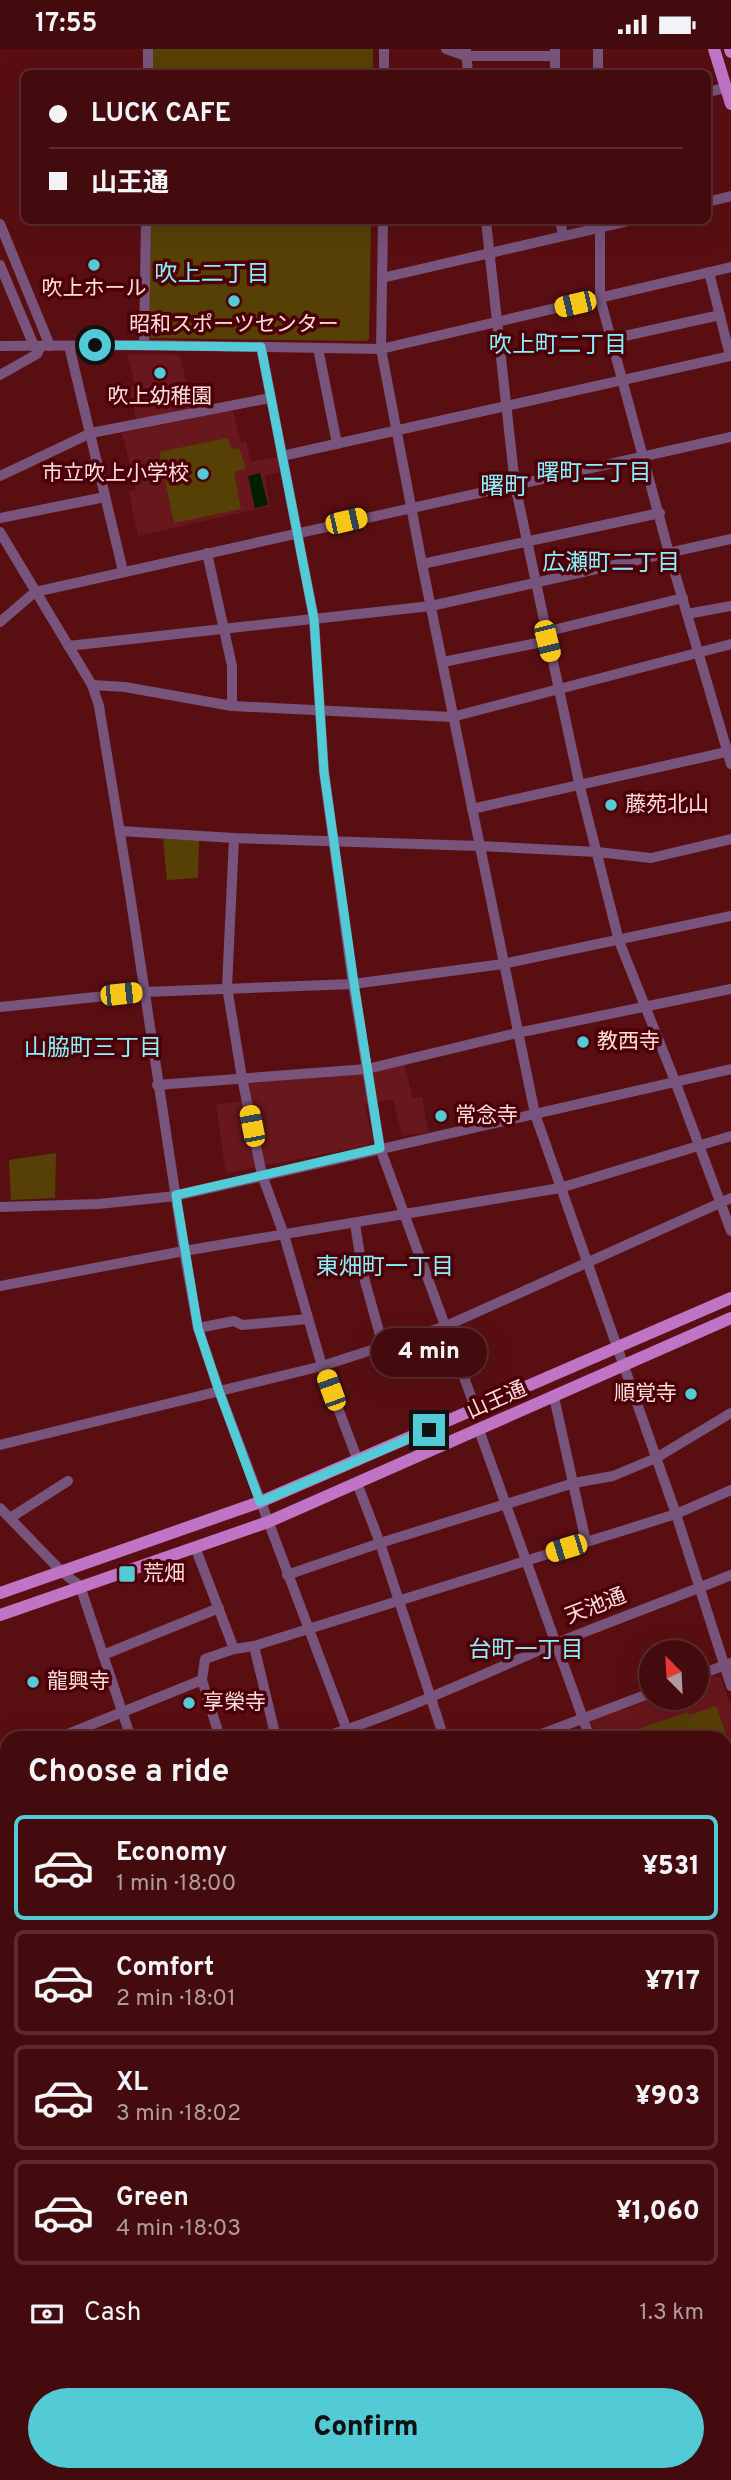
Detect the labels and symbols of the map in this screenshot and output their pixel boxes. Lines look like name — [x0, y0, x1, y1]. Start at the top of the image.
marker: 吹上ホール — [86, 257, 102, 273]
district label: 吹上二丁目 — [155, 261, 270, 290]
place label: 吹上ホール — [42, 276, 147, 303]
car — [553, 289, 598, 319]
marker: 昭和スポーツセンター — [226, 293, 242, 309]
place label: 昭和スポーツセンター — [129, 312, 339, 339]
route start — [79, 329, 111, 361]
district label: 吹上町二丁目 — [489, 332, 627, 361]
marker: 吹上幼稚園 — [152, 365, 168, 381]
place label: 吹上幼稚園 — [108, 384, 213, 411]
district label: 曙町二丁目 — [537, 460, 652, 489]
place label: 市立吹上小学校 — [42, 461, 189, 488]
marker: 市立吹上小学校 — [195, 466, 211, 482]
district label: 曙町 — [480, 473, 528, 503]
car — [324, 506, 369, 536]
district label: 広瀬町二丁目 — [542, 550, 680, 579]
car — [532, 618, 563, 664]
place label: 藤苑北山 — [625, 792, 709, 819]
marker: 藤苑北山 — [603, 797, 619, 813]
car — [100, 981, 143, 1007]
place label: 教西寺 — [597, 1029, 660, 1056]
marker: 教西寺 — [575, 1034, 591, 1050]
district label: 山脇町三丁目 — [24, 1035, 162, 1064]
car — [238, 1103, 267, 1149]
place label: 常念寺 — [455, 1103, 518, 1130]
marker: 常念寺 — [433, 1108, 449, 1124]
district label: 東畑町一丁目 — [316, 1254, 454, 1283]
callout: 4 min — [371, 1329, 487, 1377]
car — [314, 1367, 349, 1413]
street label: 山王通 — [463, 1376, 531, 1426]
place label: 順覚寺 — [614, 1381, 677, 1408]
marker: 順覚寺 — [683, 1386, 699, 1402]
route end — [413, 1414, 445, 1446]
car — [543, 1532, 590, 1564]
place label: 荒畑 — [143, 1561, 185, 1588]
marker: 荒畑 — [117, 1564, 137, 1584]
street label: 天池通 — [562, 1583, 630, 1631]
district label: 台町一丁目 — [469, 1637, 584, 1666]
north arrow — [639, 1640, 709, 1710]
place label: 龍興寺 — [47, 1669, 110, 1696]
marker: 龍興寺 — [25, 1674, 41, 1690]
place label: 享榮寺 — [203, 1690, 266, 1717]
marker: 享榮寺 — [181, 1695, 197, 1711]

